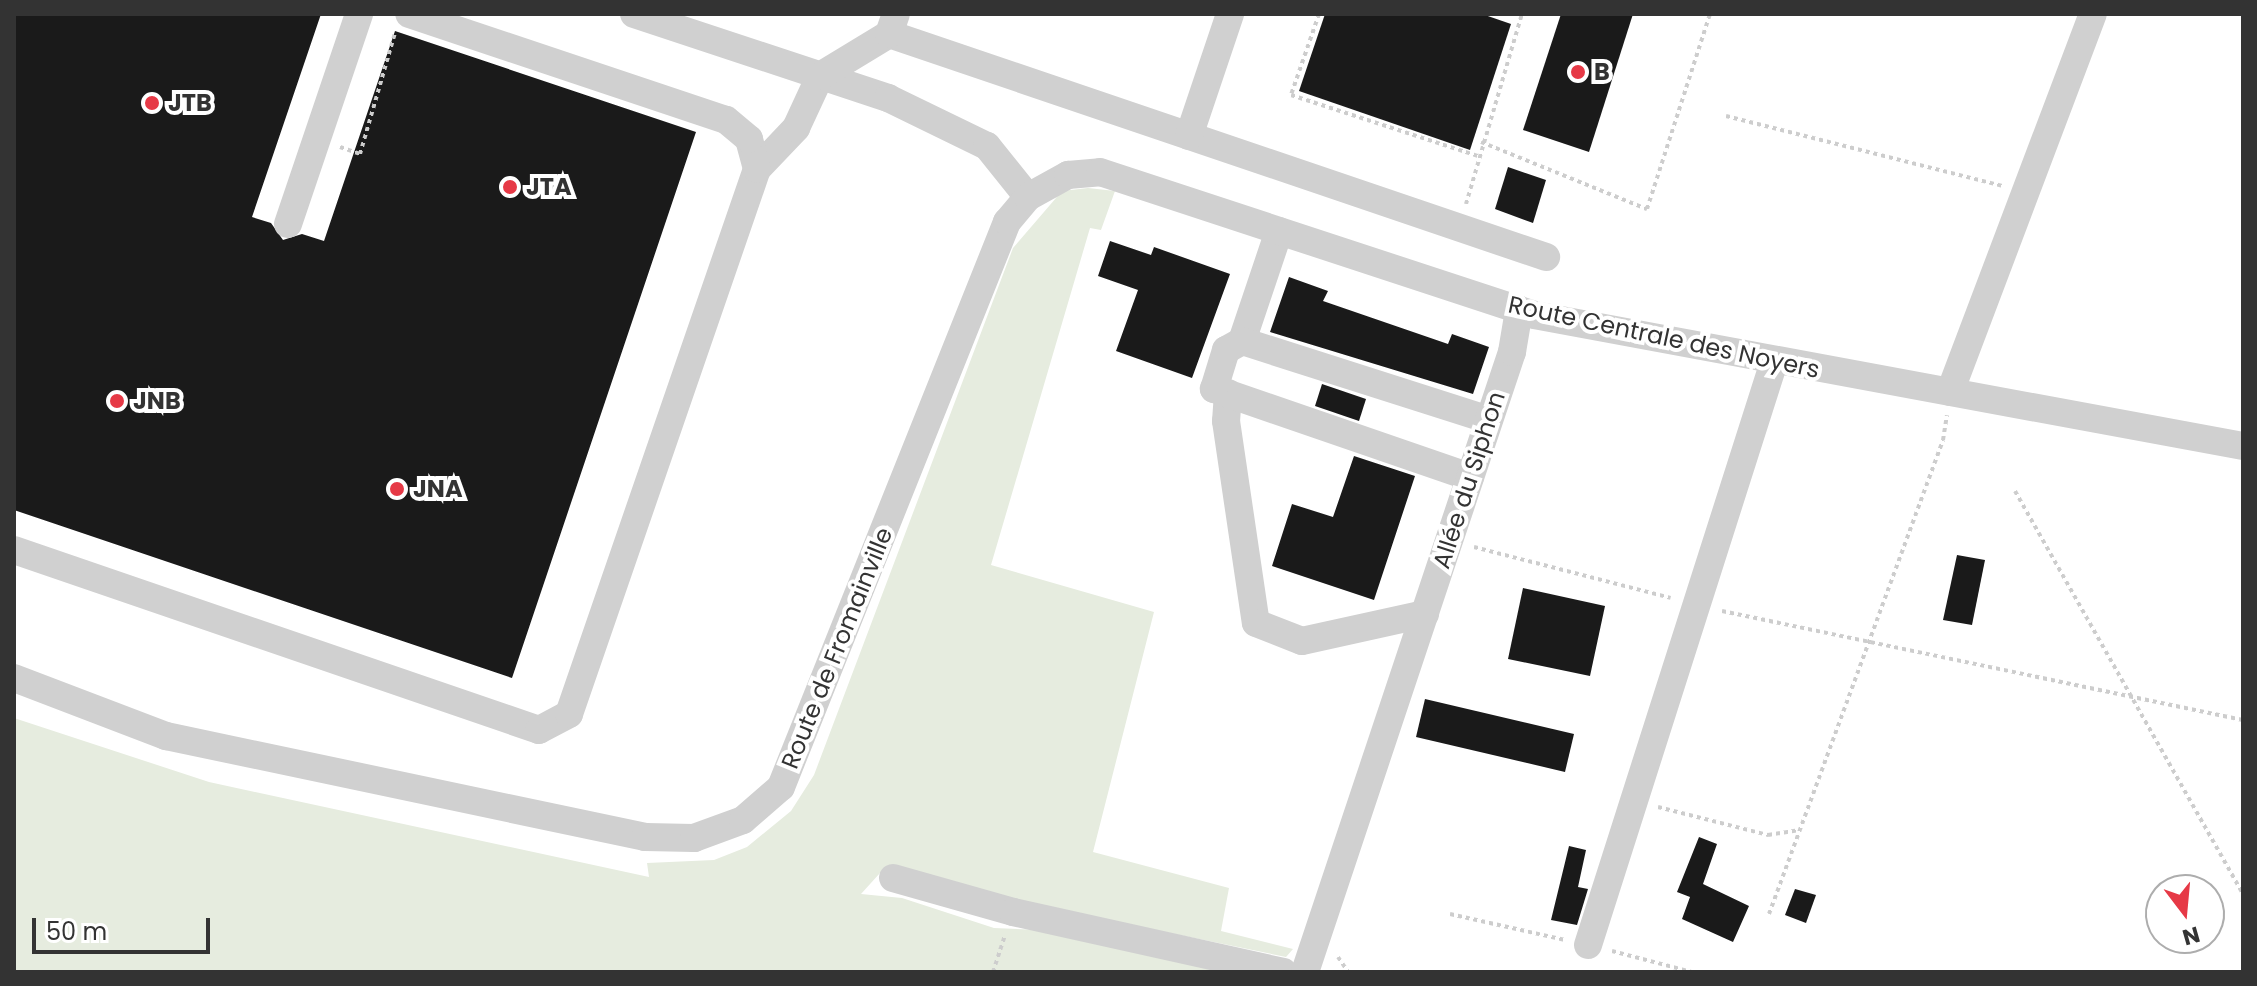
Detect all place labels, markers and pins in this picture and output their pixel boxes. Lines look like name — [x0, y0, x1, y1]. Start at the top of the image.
place label: B — [1594, 58, 1610, 86]
marker: B — [1569, 63, 1587, 81]
place label: JTB — [168, 89, 212, 117]
marker: JTB — [143, 94, 161, 112]
place label: JTA — [526, 173, 572, 201]
marker: JTA — [501, 178, 519, 196]
place label: JNB — [133, 387, 181, 415]
marker: JNB — [108, 392, 126, 410]
place label: JNA — [413, 475, 463, 503]
marker: JNA — [388, 480, 406, 498]

